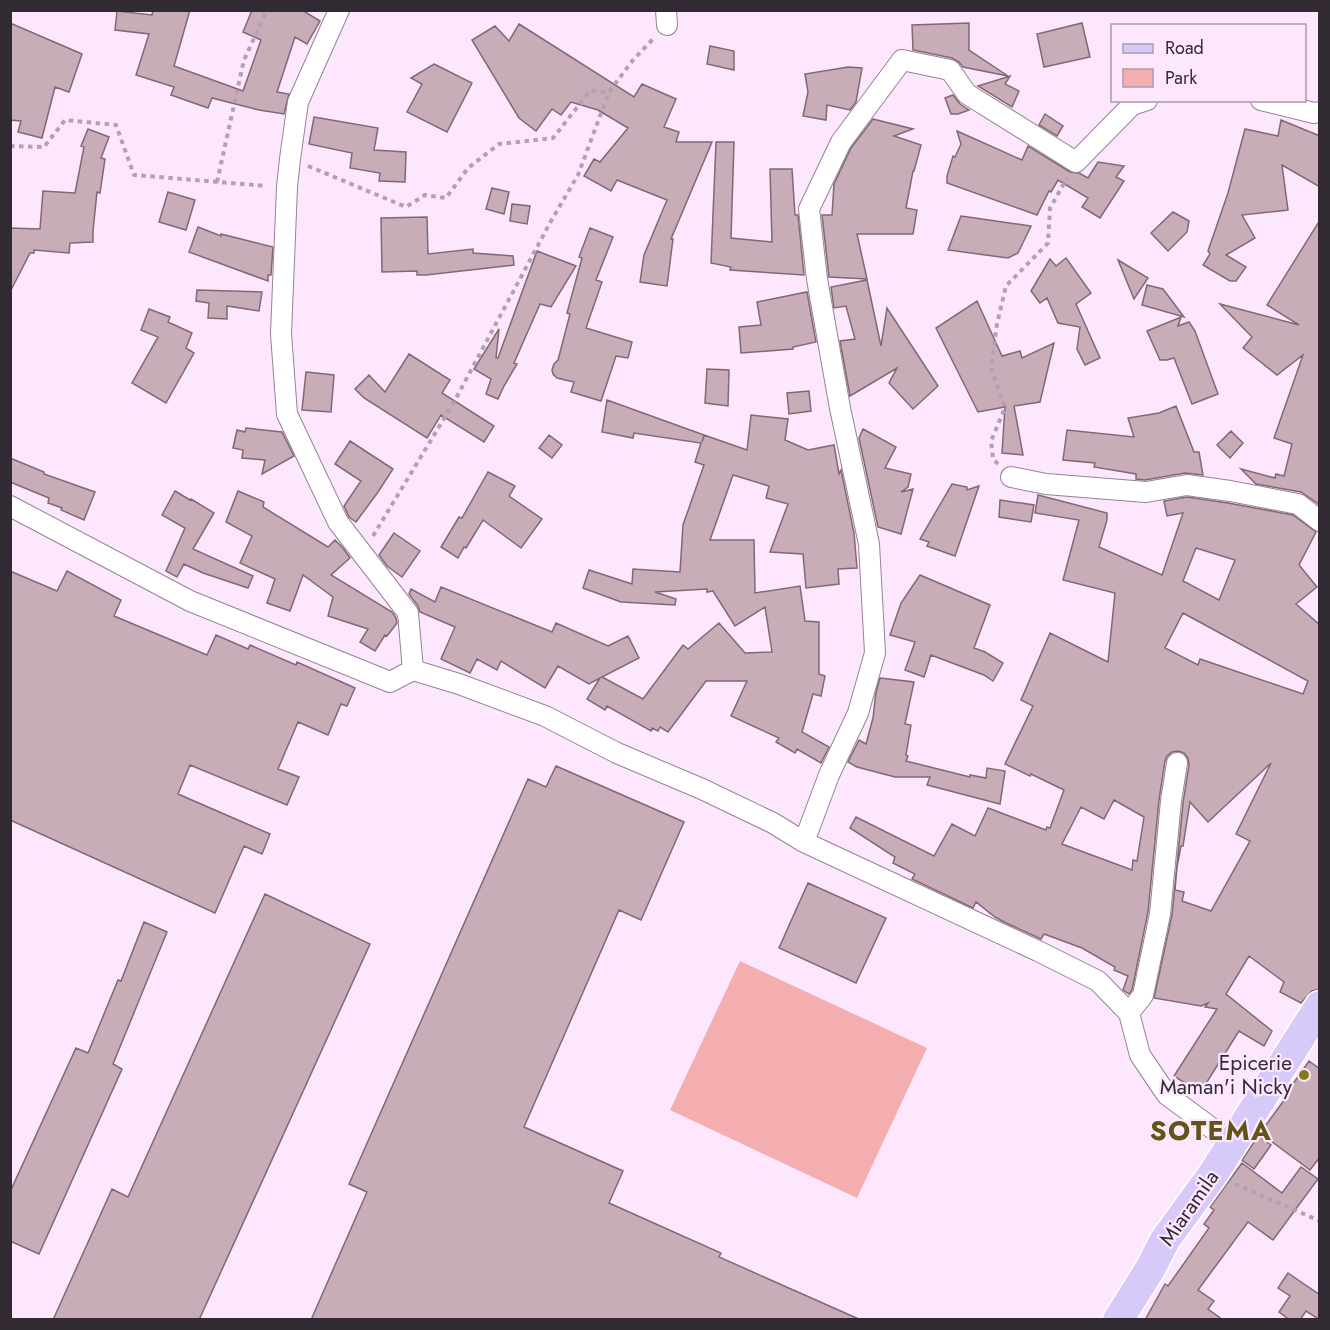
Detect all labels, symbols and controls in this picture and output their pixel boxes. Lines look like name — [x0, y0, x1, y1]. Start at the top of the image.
legend — [1111, 24, 1306, 102]
text: Road — [1165, 35, 1204, 61]
text: Park — [1165, 65, 1197, 91]
place label: Epicerie Maman'i Nicky — [1160, 1048, 1293, 1102]
marker: Epicerie Maman'i Nicky — [1297, 1068, 1311, 1082]
district label: SOTEMA — [1150, 1111, 1272, 1150]
street label: Miaramila — [1152, 1164, 1226, 1252]

